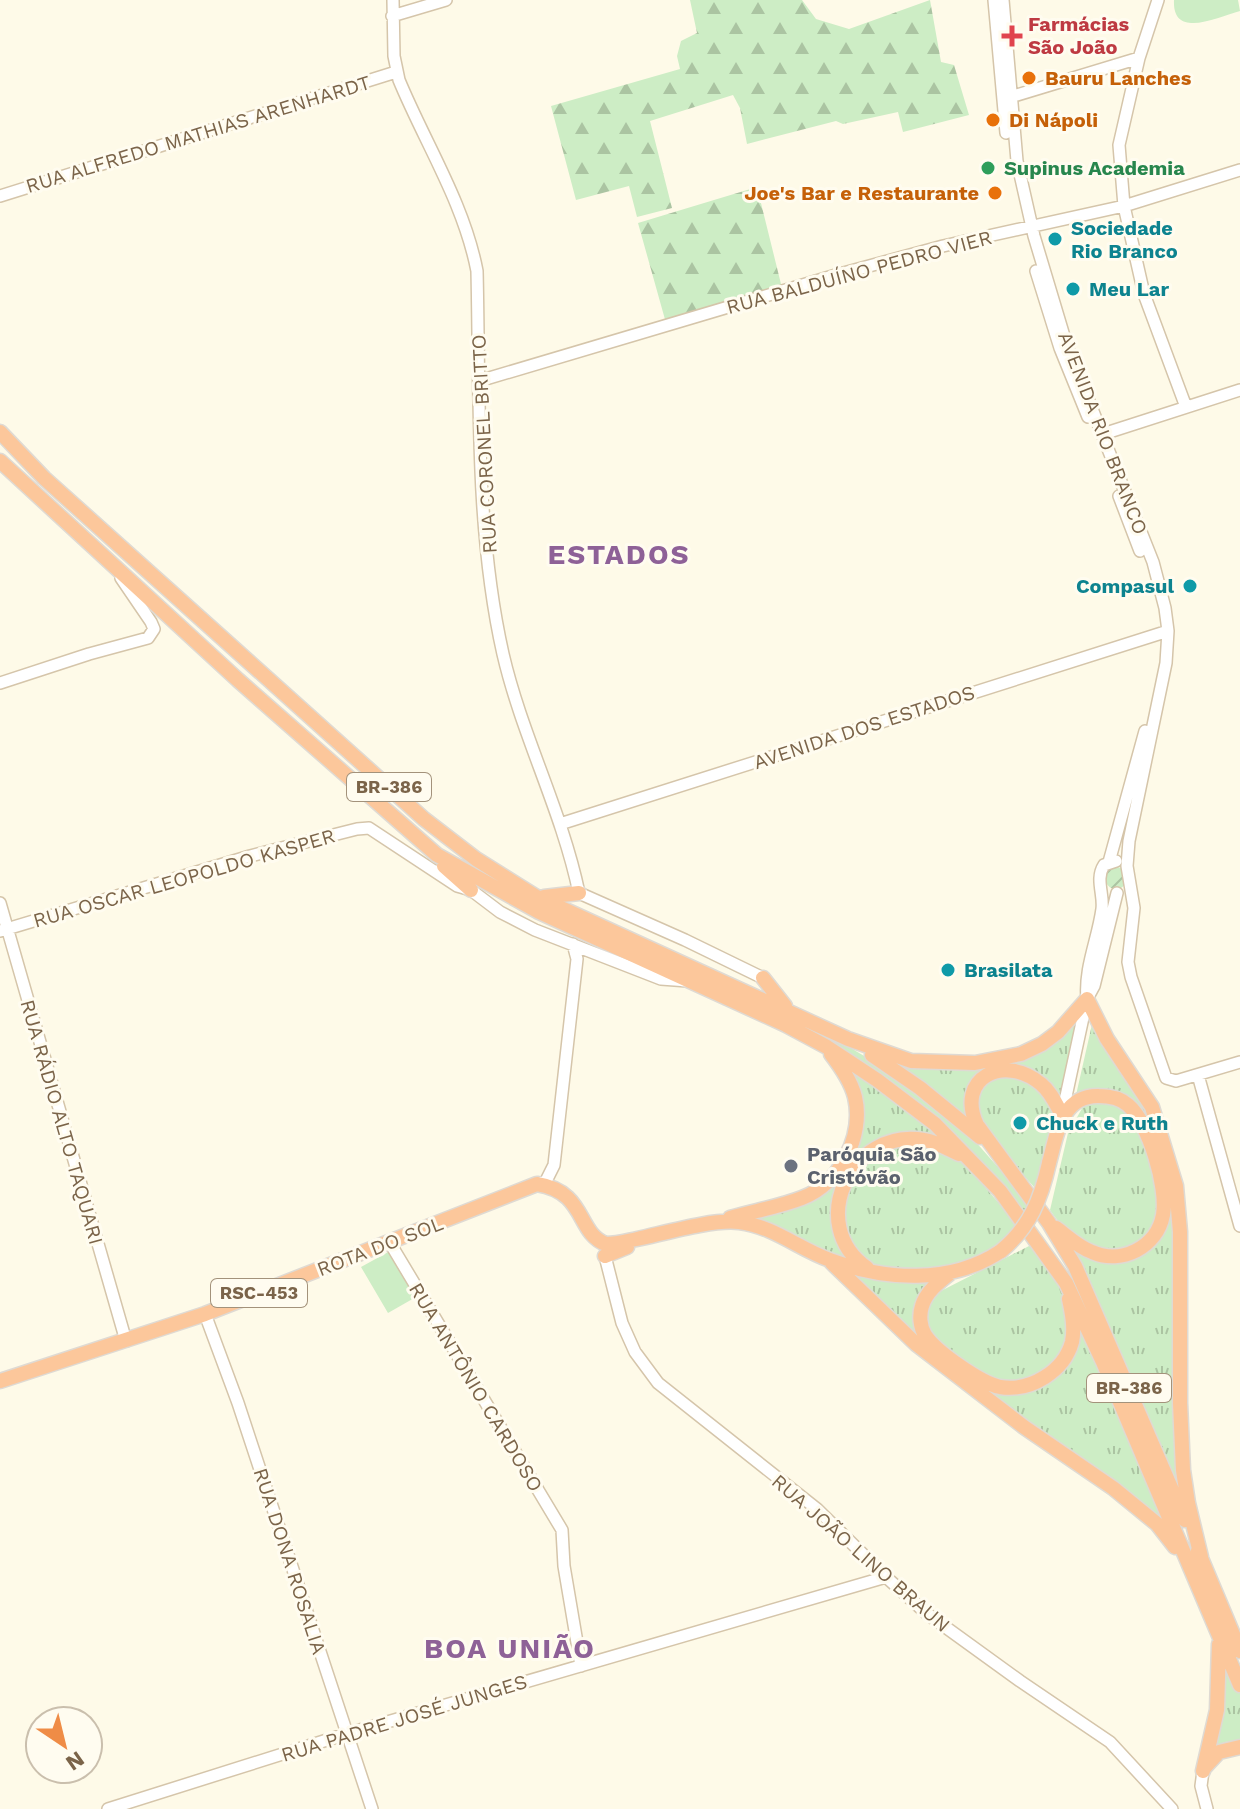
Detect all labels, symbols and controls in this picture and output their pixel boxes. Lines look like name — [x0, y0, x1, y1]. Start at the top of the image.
place label: Farmácias São João — [1028, 12, 1130, 59]
marker: Farmácias São João — [1003, 27, 1021, 45]
place label: Bauru Lanches — [1045, 66, 1192, 90]
marker: Bauru Lanches — [1020, 69, 1038, 87]
street label: RUA ALFREDO MATHIAS ARENHARDT — [23, 70, 373, 198]
place label: Di Nápoli — [1009, 108, 1098, 132]
marker: Di Nápoli — [984, 111, 1002, 129]
place label: Supinus Academia — [1004, 156, 1185, 180]
marker: Supinus Academia — [979, 159, 997, 177]
place label: Joe's Bar e Restaurante — [744, 181, 979, 205]
marker: Joe's Bar e Restaurante — [986, 184, 1004, 202]
place label: Sociedade Rio Branco — [1071, 216, 1178, 263]
street label: RUA BALDUÍNO PEDRO VIER — [724, 225, 994, 319]
marker: Sociedade Rio Branco — [1046, 230, 1064, 248]
place label: Meu Lar — [1089, 277, 1169, 301]
marker: Meu Lar — [1064, 280, 1082, 298]
street label: AVENIDA RIO BRANCO — [1053, 328, 1153, 538]
street label: RUA CORONEL BRITTO — [466, 334, 502, 554]
district label: ESTADOS — [548, 538, 690, 571]
place label: Compasul — [1076, 574, 1174, 598]
marker: Compasul — [1181, 577, 1199, 595]
street label: AVENIDA DOS ESTADOS — [750, 680, 978, 774]
road number: BR-386 — [347, 773, 431, 801]
street label: RUA OSCAR LEOPOLDO KASPER — [30, 823, 338, 933]
place label: Brasilata — [964, 958, 1053, 982]
marker: Brasilata — [939, 961, 957, 979]
street label: RUA RÁDIO ALTO TAQUARI — [16, 997, 108, 1247]
place label: Chuck e Ruth — [1036, 1111, 1168, 1135]
marker: Chuck e Ruth — [1011, 1114, 1029, 1132]
place label: Paróquia São Cristóvão — [807, 1142, 937, 1189]
marker: Paróquia São Cristóvão — [782, 1157, 800, 1175]
street label: ROTA DO SOL — [314, 1211, 446, 1281]
street label: RUA ANTÔNIO CARDOSO — [404, 1278, 548, 1496]
road number: RSC-453 — [211, 1279, 307, 1307]
road number: BR-386 — [1087, 1374, 1171, 1402]
street label: RUA DONA ROSALIA — [249, 1465, 331, 1657]
street label: RUA JOÃO LINO BRAUN — [767, 1469, 955, 1637]
district label: BOA UNIÃO — [424, 1632, 596, 1665]
street label: RUA PADRE JOSÉ JUNGES — [278, 1669, 530, 1767]
north arrow — [24, 1705, 104, 1785]
text: N — [61, 1746, 89, 1776]

